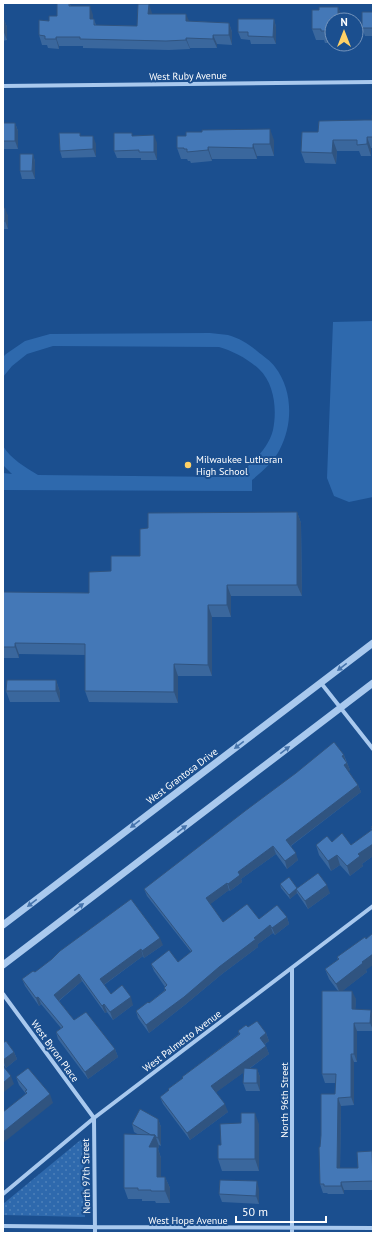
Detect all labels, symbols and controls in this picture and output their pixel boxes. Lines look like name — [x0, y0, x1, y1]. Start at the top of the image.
north arrow — [324, 12, 364, 52]
text: N — [340, 15, 348, 29]
street label: West Ruby Avenue — [149, 69, 227, 83]
place label: Milwaukee Lutheran High School — [196, 453, 283, 478]
marker: Milwaukee Lutheran High School — [183, 460, 193, 470]
one-way arrow — [337, 662, 348, 671]
one-way arrow — [233, 741, 244, 750]
street label: West Grantosa Drive — [144, 745, 220, 807]
one-way arrow — [280, 746, 291, 754]
one-way arrow — [130, 820, 141, 828]
one-way arrow — [177, 825, 187, 833]
one-way arrow — [26, 899, 37, 907]
one-way arrow — [73, 903, 84, 912]
street label: West Palmetto Avenue — [140, 1007, 224, 1075]
street label: West Byron Place — [28, 1017, 82, 1085]
street label: North 96th Street — [278, 1062, 291, 1138]
street label: North 97th Street — [79, 1138, 93, 1214]
scale bar — [236, 1198, 326, 1224]
text: 50 m — [242, 1204, 268, 1219]
street label: West Hope Avenue — [148, 1214, 228, 1227]

